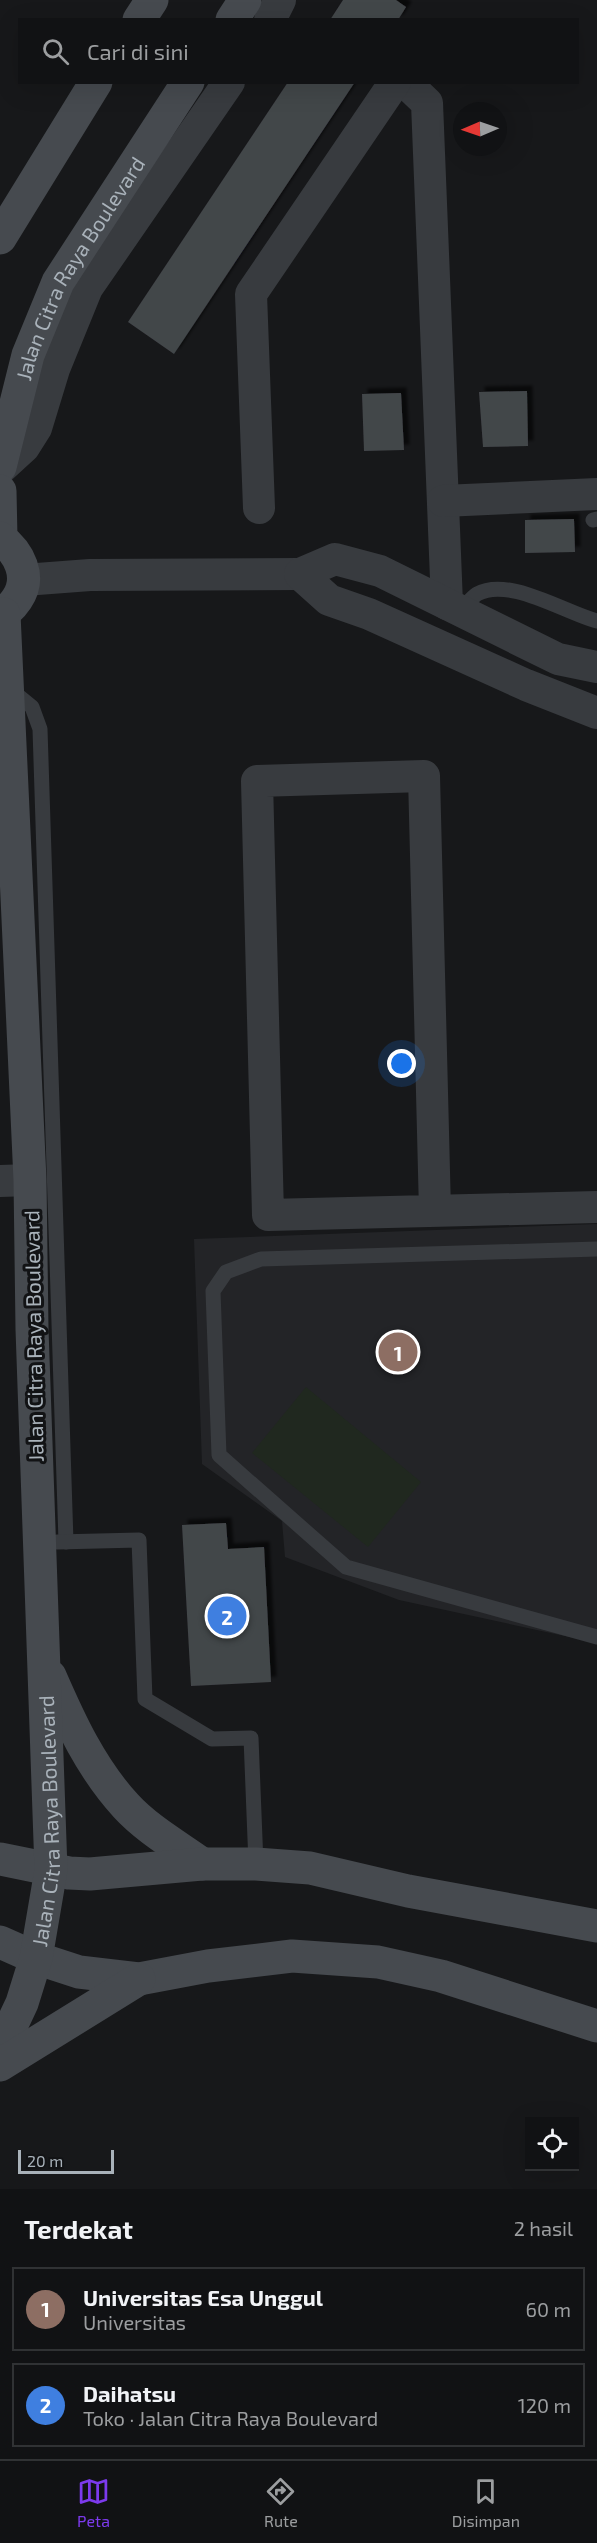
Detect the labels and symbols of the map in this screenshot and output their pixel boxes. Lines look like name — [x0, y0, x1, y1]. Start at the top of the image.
north arrow — [453, 102, 507, 156]
street label: Jalan Citra Raya Boulevard — [10, 151, 149, 383]
your location — [387, 1049, 416, 1078]
street label: Jalan Citra Raya Boulevard — [18, 1210, 48, 1462]
pin: 1 — [378, 1330, 418, 1374]
pin: 2 — [208, 1594, 246, 1638]
street label: Jalan Citra Raya Boulevard — [26, 1695, 64, 1948]
scale bar — [18, 2147, 114, 2174]

